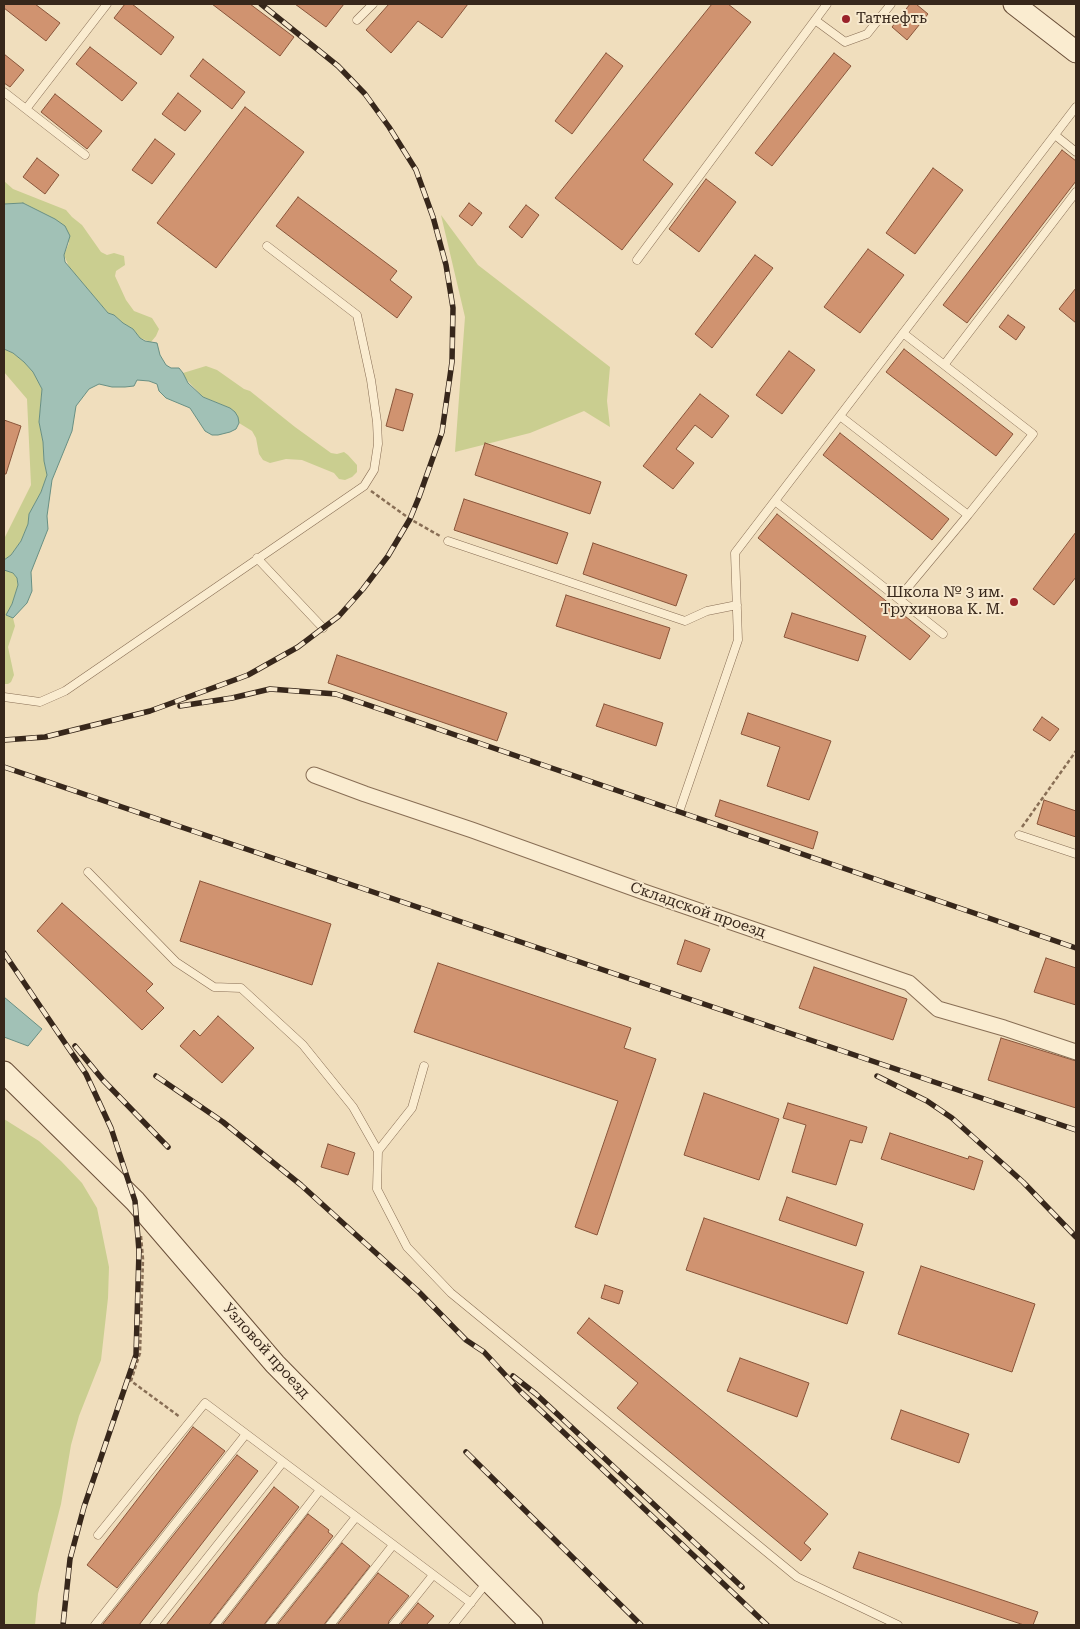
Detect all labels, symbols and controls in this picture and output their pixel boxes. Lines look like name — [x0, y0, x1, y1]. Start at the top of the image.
place label: Татнефть — [856, 10, 927, 28]
marker: Татнефть — [840, 13, 852, 25]
place label: Школа № 3 им. Трухинова К. М. — [880, 584, 1004, 619]
marker: Школа № 3 им. Трухинова К. М. — [1008, 596, 1020, 608]
street label: Складской проезд — [628, 878, 768, 942]
street label: Узловой проезд — [219, 1300, 313, 1402]

